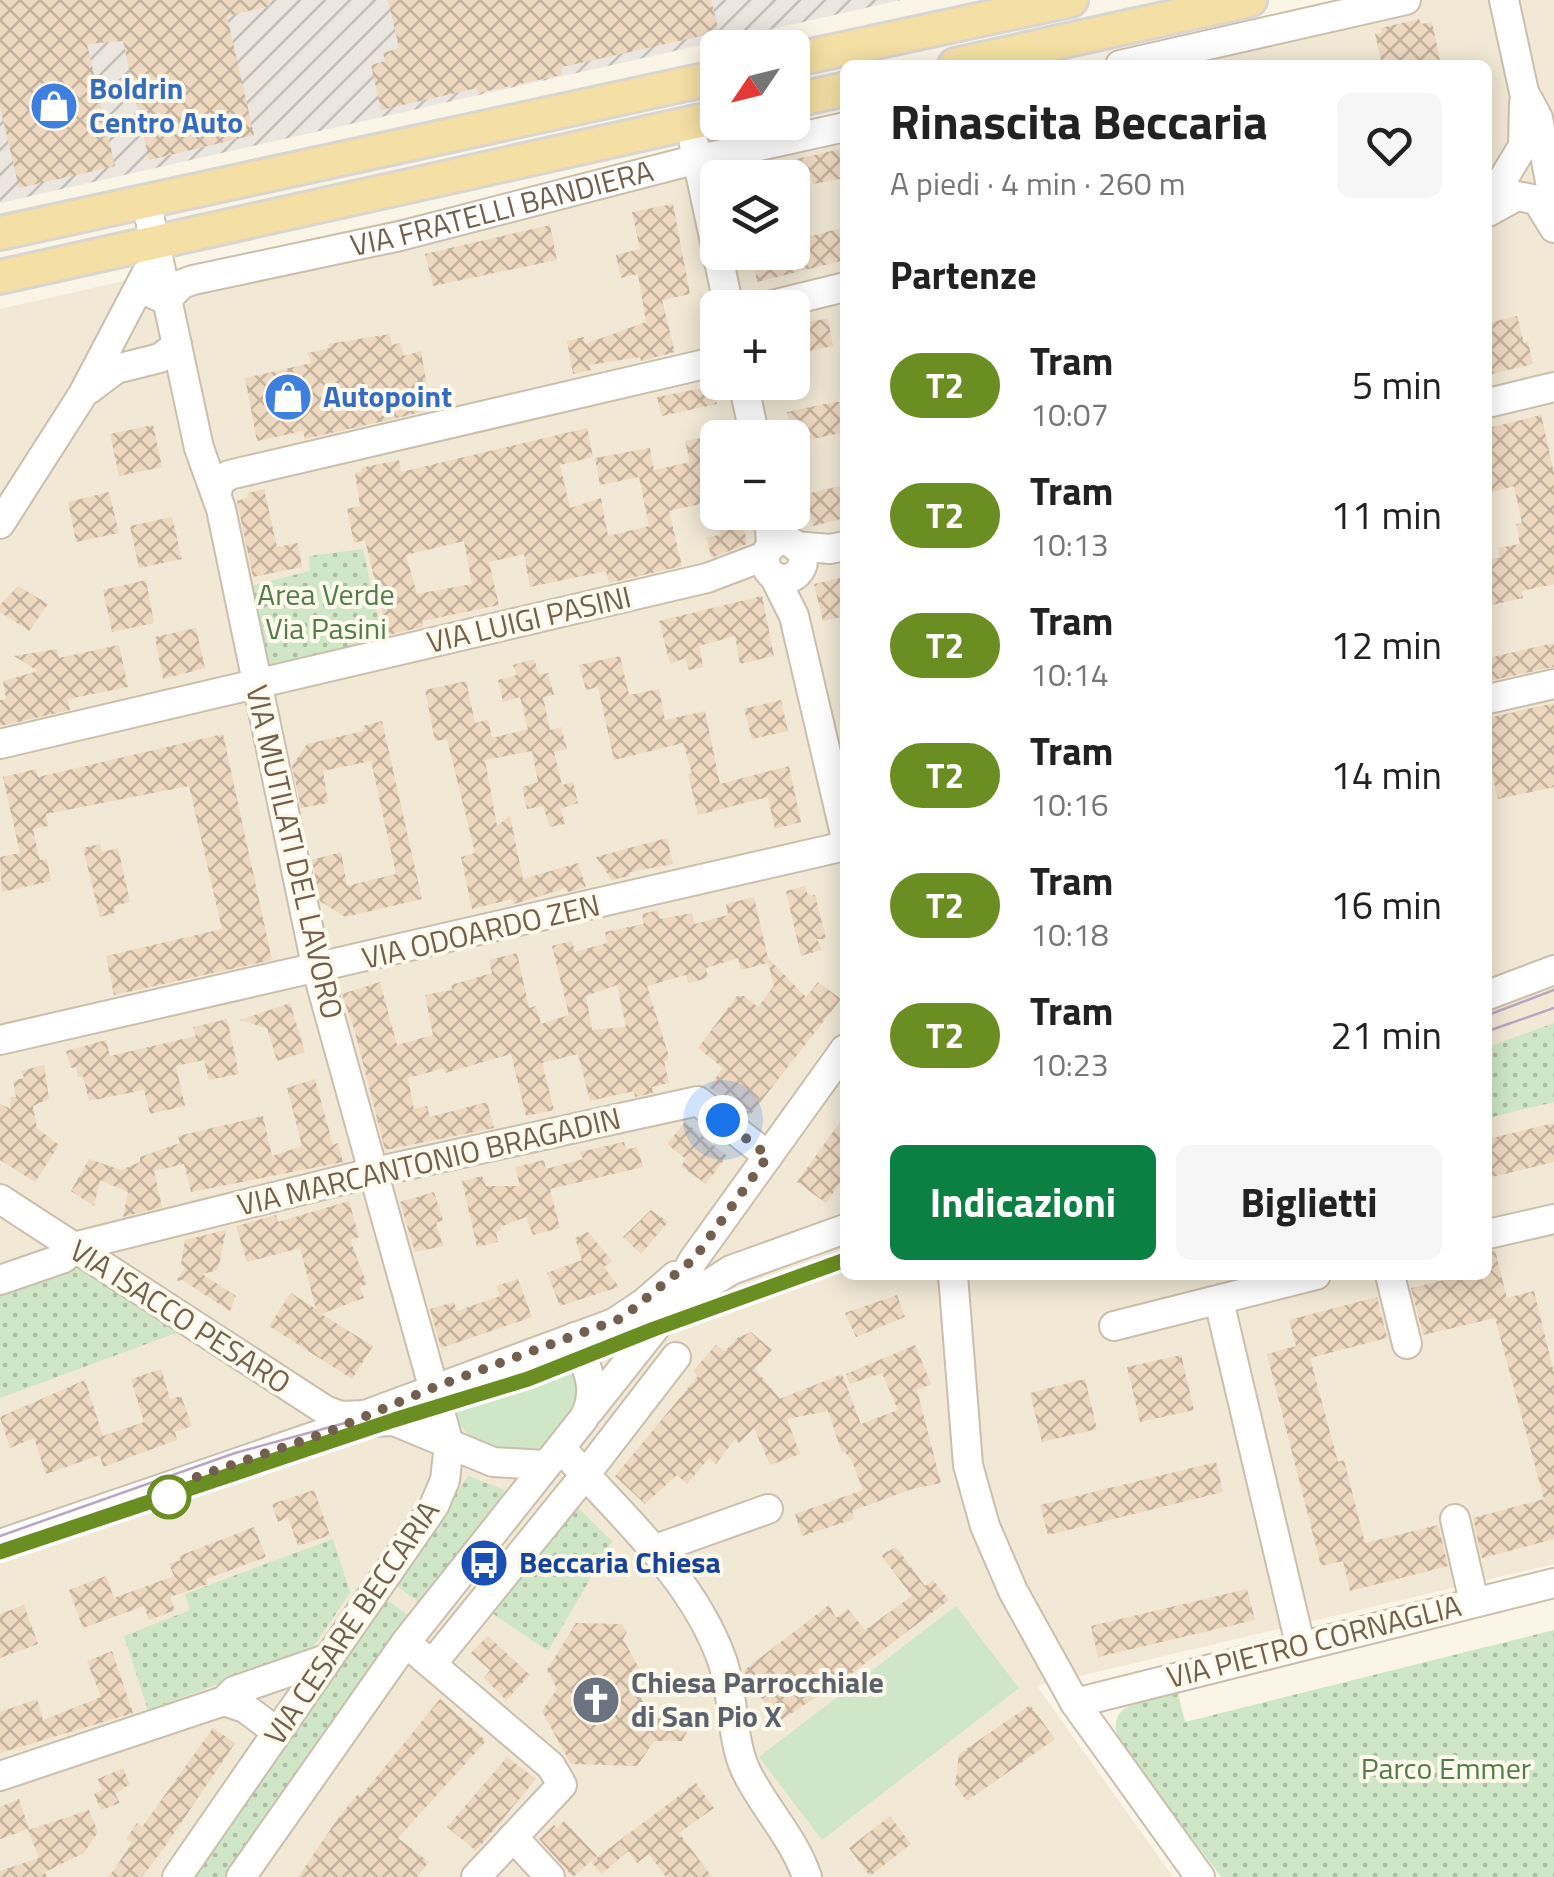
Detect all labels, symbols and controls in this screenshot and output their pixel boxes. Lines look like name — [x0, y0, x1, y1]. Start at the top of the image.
north arrow — [700, 30, 810, 140]
map controls — [700, 30, 810, 530]
place label: Boldrin Centro Auto — [89, 65, 243, 145]
shop icon: Boldrin Centro Auto — [28, 80, 80, 132]
text: Rinascita Beccaria — [890, 85, 1268, 158]
button: heart — [1337, 93, 1442, 198]
street label: VIA FRATELLI BANDIERA — [346, 147, 658, 268]
text: A piedi · 4 min · 260 m — [890, 159, 1186, 207]
button: layers — [700, 160, 810, 270]
text: Partenze — [890, 246, 1037, 304]
button: + — [700, 290, 810, 400]
text: Tram — [1030, 332, 1113, 390]
text: 5 min — [1352, 356, 1442, 414]
text: T2 — [926, 358, 964, 412]
shop icon: Autopoint — [262, 371, 314, 423]
place label: Autopoint — [323, 373, 452, 419]
text: 10:07 — [1030, 390, 1109, 438]
button: − — [700, 420, 810, 530]
text: Tram — [1030, 462, 1113, 520]
text: 11 min — [1331, 486, 1442, 544]
text: T2 — [926, 488, 964, 542]
text: 10:13 — [1030, 520, 1109, 568]
park label: Area Verde Via Pasini — [257, 571, 395, 651]
street label: VIA LUIGI PASINI — [422, 573, 635, 665]
text: Tram — [1030, 592, 1113, 650]
text: 12 min — [1331, 616, 1442, 674]
text: T2 — [926, 618, 964, 672]
text: 10:14 — [1030, 650, 1109, 698]
street label: VIA MUTILATI DEL LAVORO — [234, 680, 356, 1023]
text: Tram — [1030, 722, 1113, 780]
text: 14 min — [1331, 746, 1442, 804]
text: T2 — [926, 748, 964, 802]
text: 10:16 — [1030, 780, 1109, 828]
text: Tram — [1030, 852, 1113, 910]
text: 16 min — [1331, 876, 1442, 934]
text: T2 — [926, 878, 964, 932]
street label: VIA ODOARDO ZEN — [357, 881, 604, 981]
text: 10:18 — [1030, 910, 1109, 958]
text: Tram — [1030, 982, 1113, 1040]
text: 21 min — [1331, 1006, 1442, 1064]
text: T2 — [926, 1008, 964, 1062]
text: 10:23 — [1030, 1040, 1109, 1088]
street label: VIA MARCANTONIO BRAGADIN — [233, 1095, 625, 1228]
your location — [698, 1095, 748, 1145]
button: Indicazioni — [890, 1145, 1156, 1260]
button: Biglietti — [1176, 1145, 1442, 1260]
street label: VIA ISACCO PESARO — [61, 1227, 300, 1405]
unlabelled marker — [148, 1476, 190, 1518]
street label: VIA CESARE BECCARIA — [252, 1491, 450, 1754]
bus stop icon: Beccaria Chiesa — [458, 1537, 510, 1589]
place label: Beccaria Chiesa — [519, 1539, 721, 1585]
street label: VIA PIETRO CORNAGLIA — [1162, 1582, 1466, 1700]
place label: Chiesa Parrocchiale di San Pio X — [631, 1659, 884, 1739]
church icon: Chiesa Parrocchiale di San Pio X — [570, 1674, 622, 1726]
park label: Parco Emmer — [1361, 1745, 1531, 1791]

